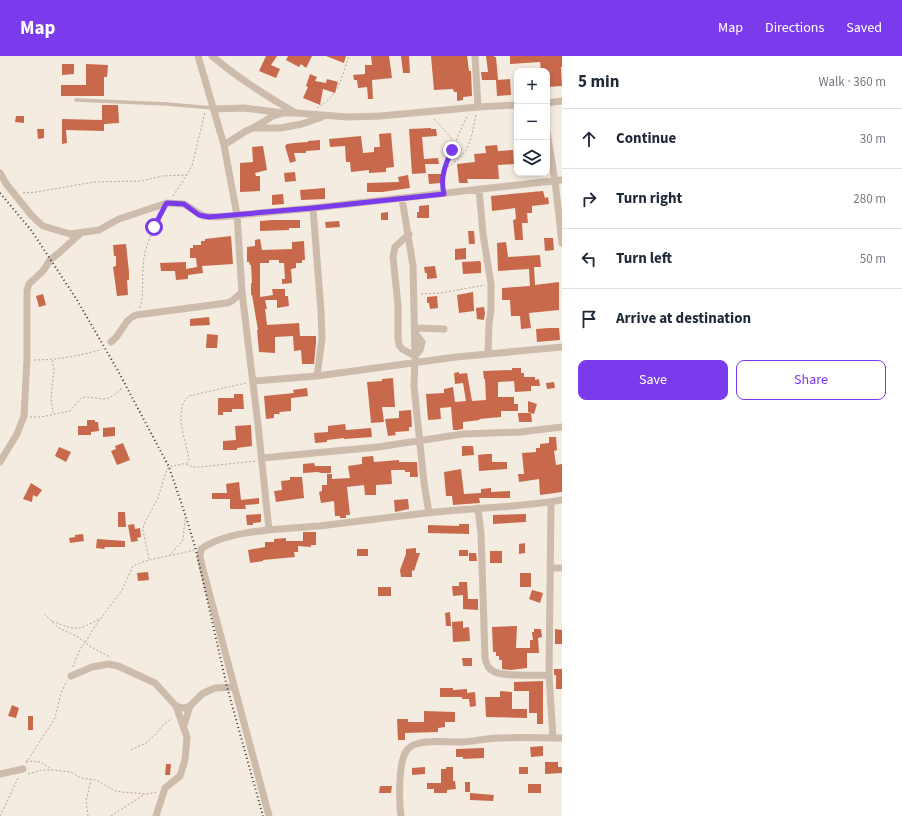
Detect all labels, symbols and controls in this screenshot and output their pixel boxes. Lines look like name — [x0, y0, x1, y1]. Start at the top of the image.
text: Map — [20, 15, 55, 42]
text: Map — [718, 18, 743, 38]
text: Directions — [765, 18, 824, 38]
text: Saved — [846, 18, 882, 38]
map controls — [514, 68, 550, 176]
button: + — [514, 68, 550, 104]
text: 5 min — [578, 70, 619, 94]
text: Walk · 360 m — [818, 73, 886, 91]
button: − — [514, 104, 550, 140]
icon: ahead — [578, 128, 600, 150]
text: Continue — [616, 128, 676, 149]
text: 30 m — [860, 130, 886, 148]
button: layers — [514, 140, 550, 176]
route end — [443, 141, 461, 159]
icon: right — [578, 188, 600, 210]
text: Turn right — [616, 188, 682, 209]
text: 280 m — [853, 190, 886, 208]
route start — [145, 218, 163, 236]
icon: left — [578, 248, 600, 270]
text: Turn left — [616, 248, 672, 269]
text: 50 m — [860, 250, 886, 268]
icon: arrive — [578, 308, 600, 330]
text: Arrive at destination — [616, 308, 751, 329]
button: Save — [578, 360, 728, 400]
button: Share — [736, 360, 886, 400]

